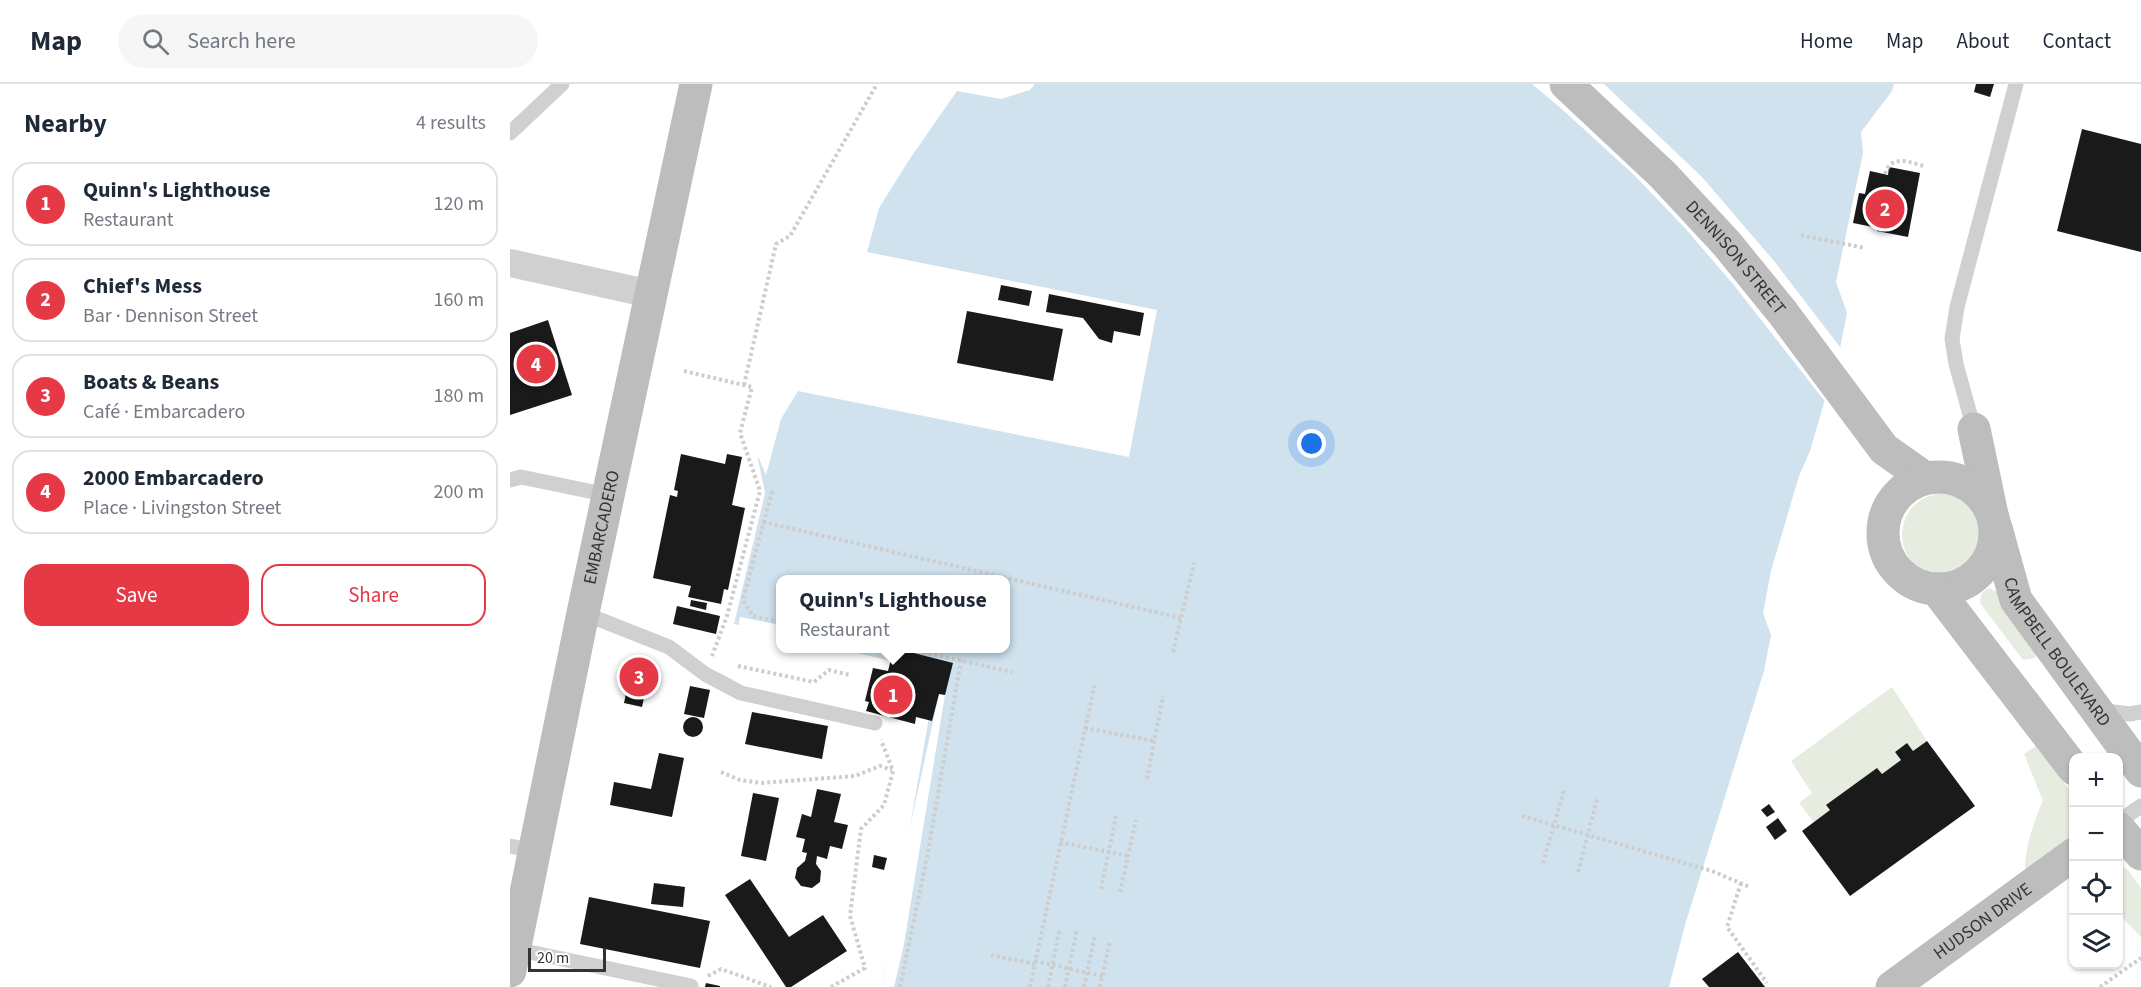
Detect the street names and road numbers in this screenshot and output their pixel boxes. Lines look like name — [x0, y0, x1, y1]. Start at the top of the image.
street label: DENNISON STREET — [1680, 195, 1792, 320]
street label: EMBARCADERO — [577, 468, 626, 587]
street label: CAMPBELL BOULEVARD — [1997, 574, 2116, 732]
street label: HUDSON DRIVE — [1928, 877, 2037, 966]

